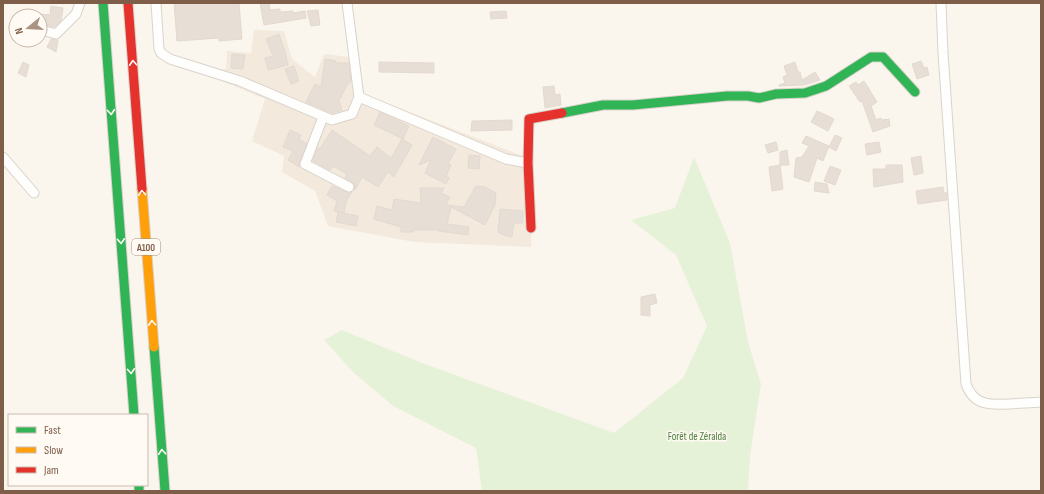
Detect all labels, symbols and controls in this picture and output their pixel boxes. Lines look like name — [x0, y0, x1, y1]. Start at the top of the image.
north arrow — [8, 8, 48, 48]
text: N — [12, 26, 26, 36]
one-way arrow — [128, 60, 137, 66]
one-way arrow — [107, 109, 116, 115]
one-way arrow — [138, 190, 147, 196]
one-way arrow — [117, 238, 126, 244]
road number: A100 — [132, 239, 160, 255]
one-way arrow — [147, 319, 156, 326]
one-way arrow — [126, 368, 135, 374]
legend — [8, 414, 148, 486]
text: Fast — [44, 423, 61, 438]
park label: Forêt de Zéralda — [668, 430, 726, 443]
text: Slow — [44, 443, 63, 458]
one-way arrow — [158, 449, 167, 455]
text: Jam — [43, 463, 59, 478]

